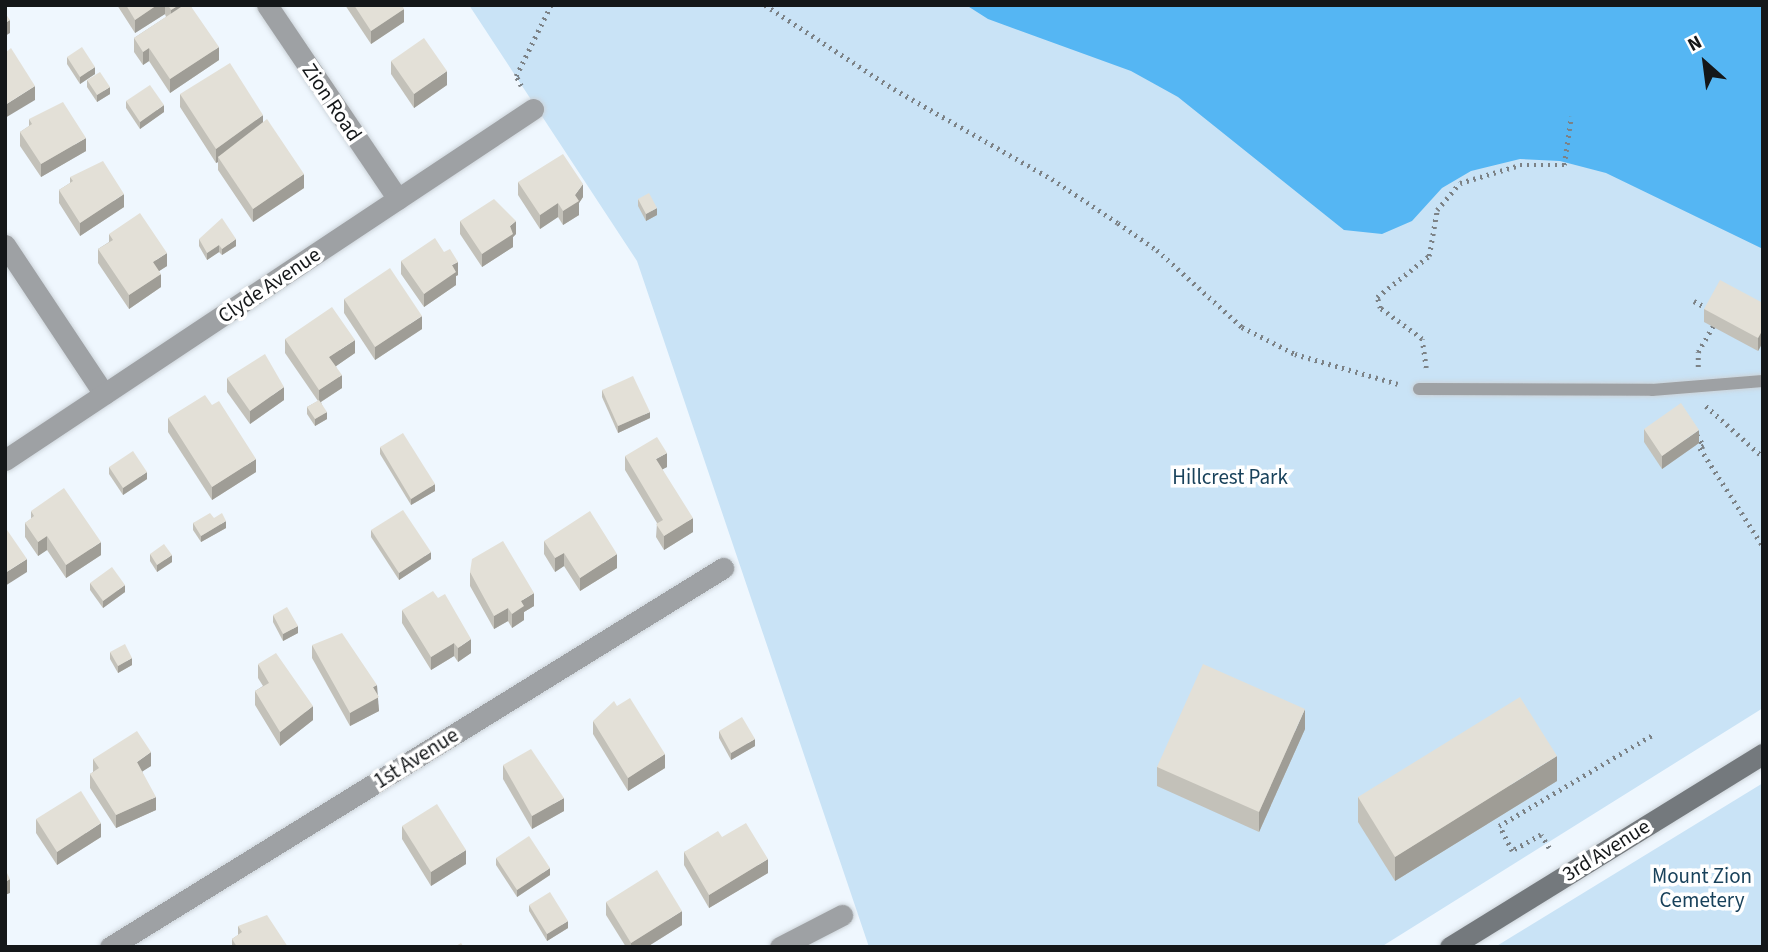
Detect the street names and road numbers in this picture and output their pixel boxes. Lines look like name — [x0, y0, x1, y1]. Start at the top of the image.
street label: Zion Road — [297, 58, 367, 146]
street label: Clyde Avenue — [213, 242, 325, 328]
street label: 1st Avenue — [369, 722, 463, 794]
street label: 3rd Avenue — [1558, 813, 1654, 887]

